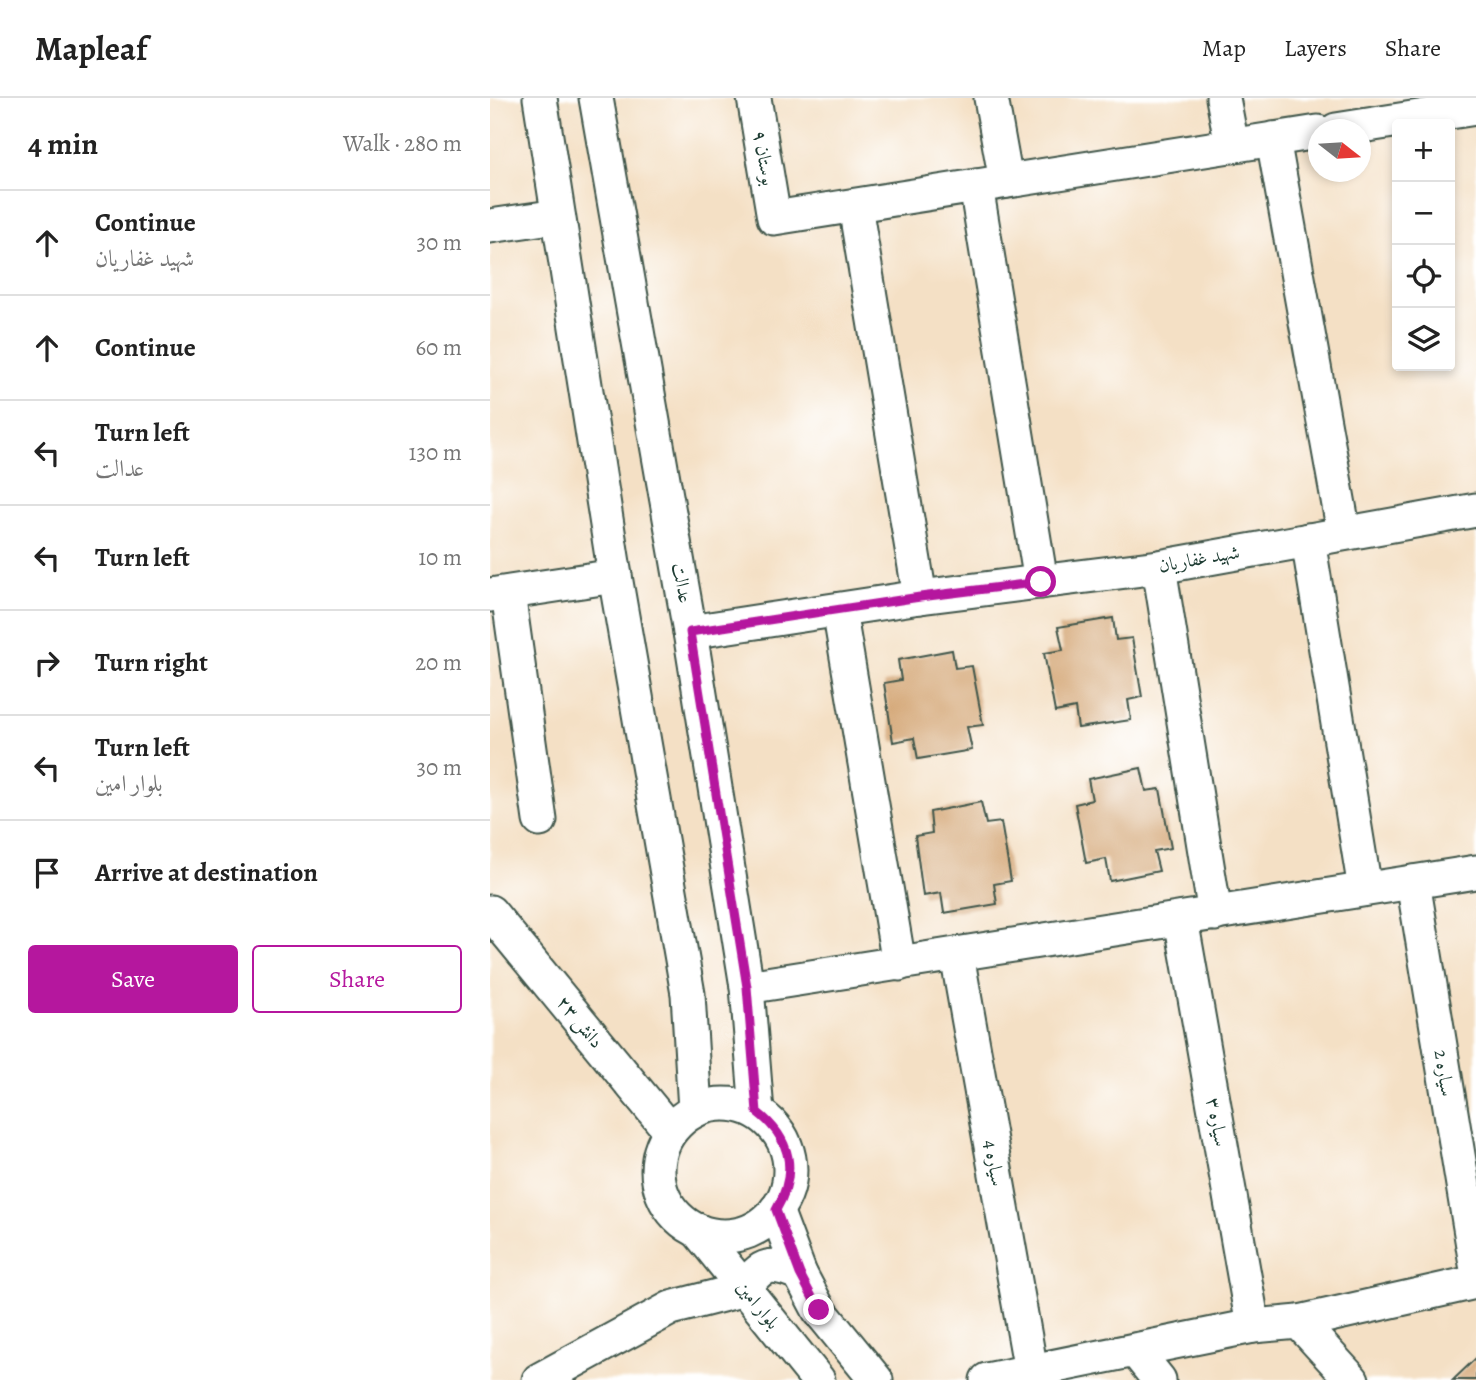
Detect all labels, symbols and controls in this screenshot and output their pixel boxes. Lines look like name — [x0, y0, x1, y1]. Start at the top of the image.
text: Mapleaf — [35, 26, 147, 71]
text: Map — [1202, 32, 1246, 64]
text: Layers — [1284, 32, 1347, 64]
text: Share — [1385, 32, 1441, 64]
north arrow — [1308, 119, 1371, 182]
map controls — [1392, 119, 1455, 371]
button: + — [1392, 119, 1455, 182]
text: 4 min — [28, 124, 98, 164]
text: Walk · 280 m — [343, 128, 462, 159]
street label: بوستان ۹ — [746, 128, 782, 188]
button: − — [1392, 182, 1455, 245]
text: Continue — [95, 205, 196, 240]
icon: ahead — [28, 224, 66, 262]
text: 30 m — [416, 227, 462, 258]
text: شهید غفاریان — [95, 243, 194, 274]
button: locate — [1392, 245, 1455, 308]
button: layers — [1392, 308, 1455, 371]
icon: ahead — [28, 329, 66, 367]
text: Continue — [95, 330, 196, 365]
text: 60 m — [415, 332, 462, 363]
text: Turn left — [95, 415, 190, 450]
icon: left — [28, 434, 66, 472]
text: 130 m — [409, 437, 462, 468]
text: عدالت — [95, 453, 144, 484]
icon: left — [28, 539, 66, 577]
street label: شهید غفاریان — [1156, 539, 1242, 579]
text: Turn left — [95, 540, 190, 575]
text: 10 m — [418, 542, 462, 573]
street label: عدالت — [666, 561, 698, 605]
route start — [1025, 566, 1056, 597]
icon: right — [28, 644, 66, 682]
text: Turn right — [95, 645, 208, 680]
text: 20 m — [415, 647, 462, 678]
text: Turn left — [95, 730, 190, 765]
icon: left — [28, 749, 66, 787]
text: 30 m — [416, 752, 462, 783]
text: بلوار امین — [95, 768, 163, 799]
icon: arrive — [28, 854, 66, 892]
text: Arrive at destination — [95, 855, 318, 890]
button: Save — [28, 945, 238, 1013]
button: Share — [252, 945, 462, 1013]
street label: دانش ۲۳ — [551, 990, 609, 1054]
street label: سیاره 2 — [1427, 1048, 1461, 1098]
street label: سیاره ۳ — [1200, 1095, 1234, 1149]
street label: سیاره 4 — [977, 1138, 1011, 1188]
street label: بلوار امین — [730, 1275, 786, 1335]
route end — [803, 1294, 834, 1325]

